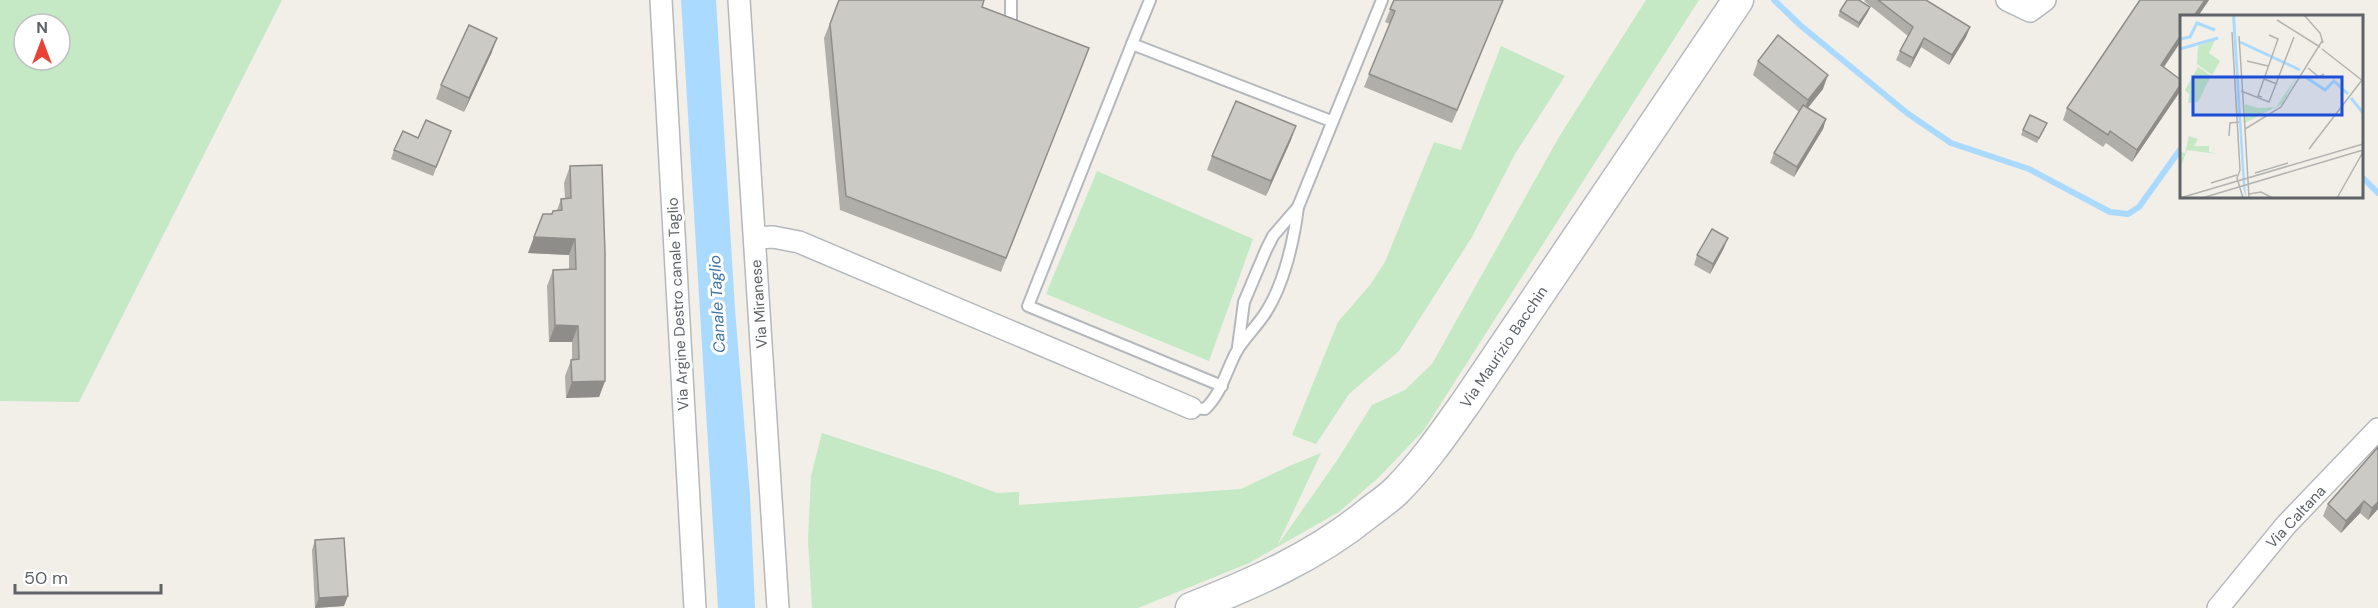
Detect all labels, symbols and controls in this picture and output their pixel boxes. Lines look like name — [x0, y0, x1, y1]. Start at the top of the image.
north arrow — [12, 12, 72, 72]
inset map — [2180, 15, 2363, 198]
text: N — [36, 17, 48, 38]
street label: Via Argine Destro canale Taglio — [662, 197, 694, 411]
water label: Canale Taglio — [704, 254, 730, 354]
street label: Via Miranese — [746, 259, 772, 349]
street label: Via Maurizio Bacchin — [1456, 282, 1552, 412]
street label: Via Caltana — [2262, 481, 2330, 553]
scale bar — [15, 557, 160, 595]
text: 50 m — [24, 566, 68, 590]

